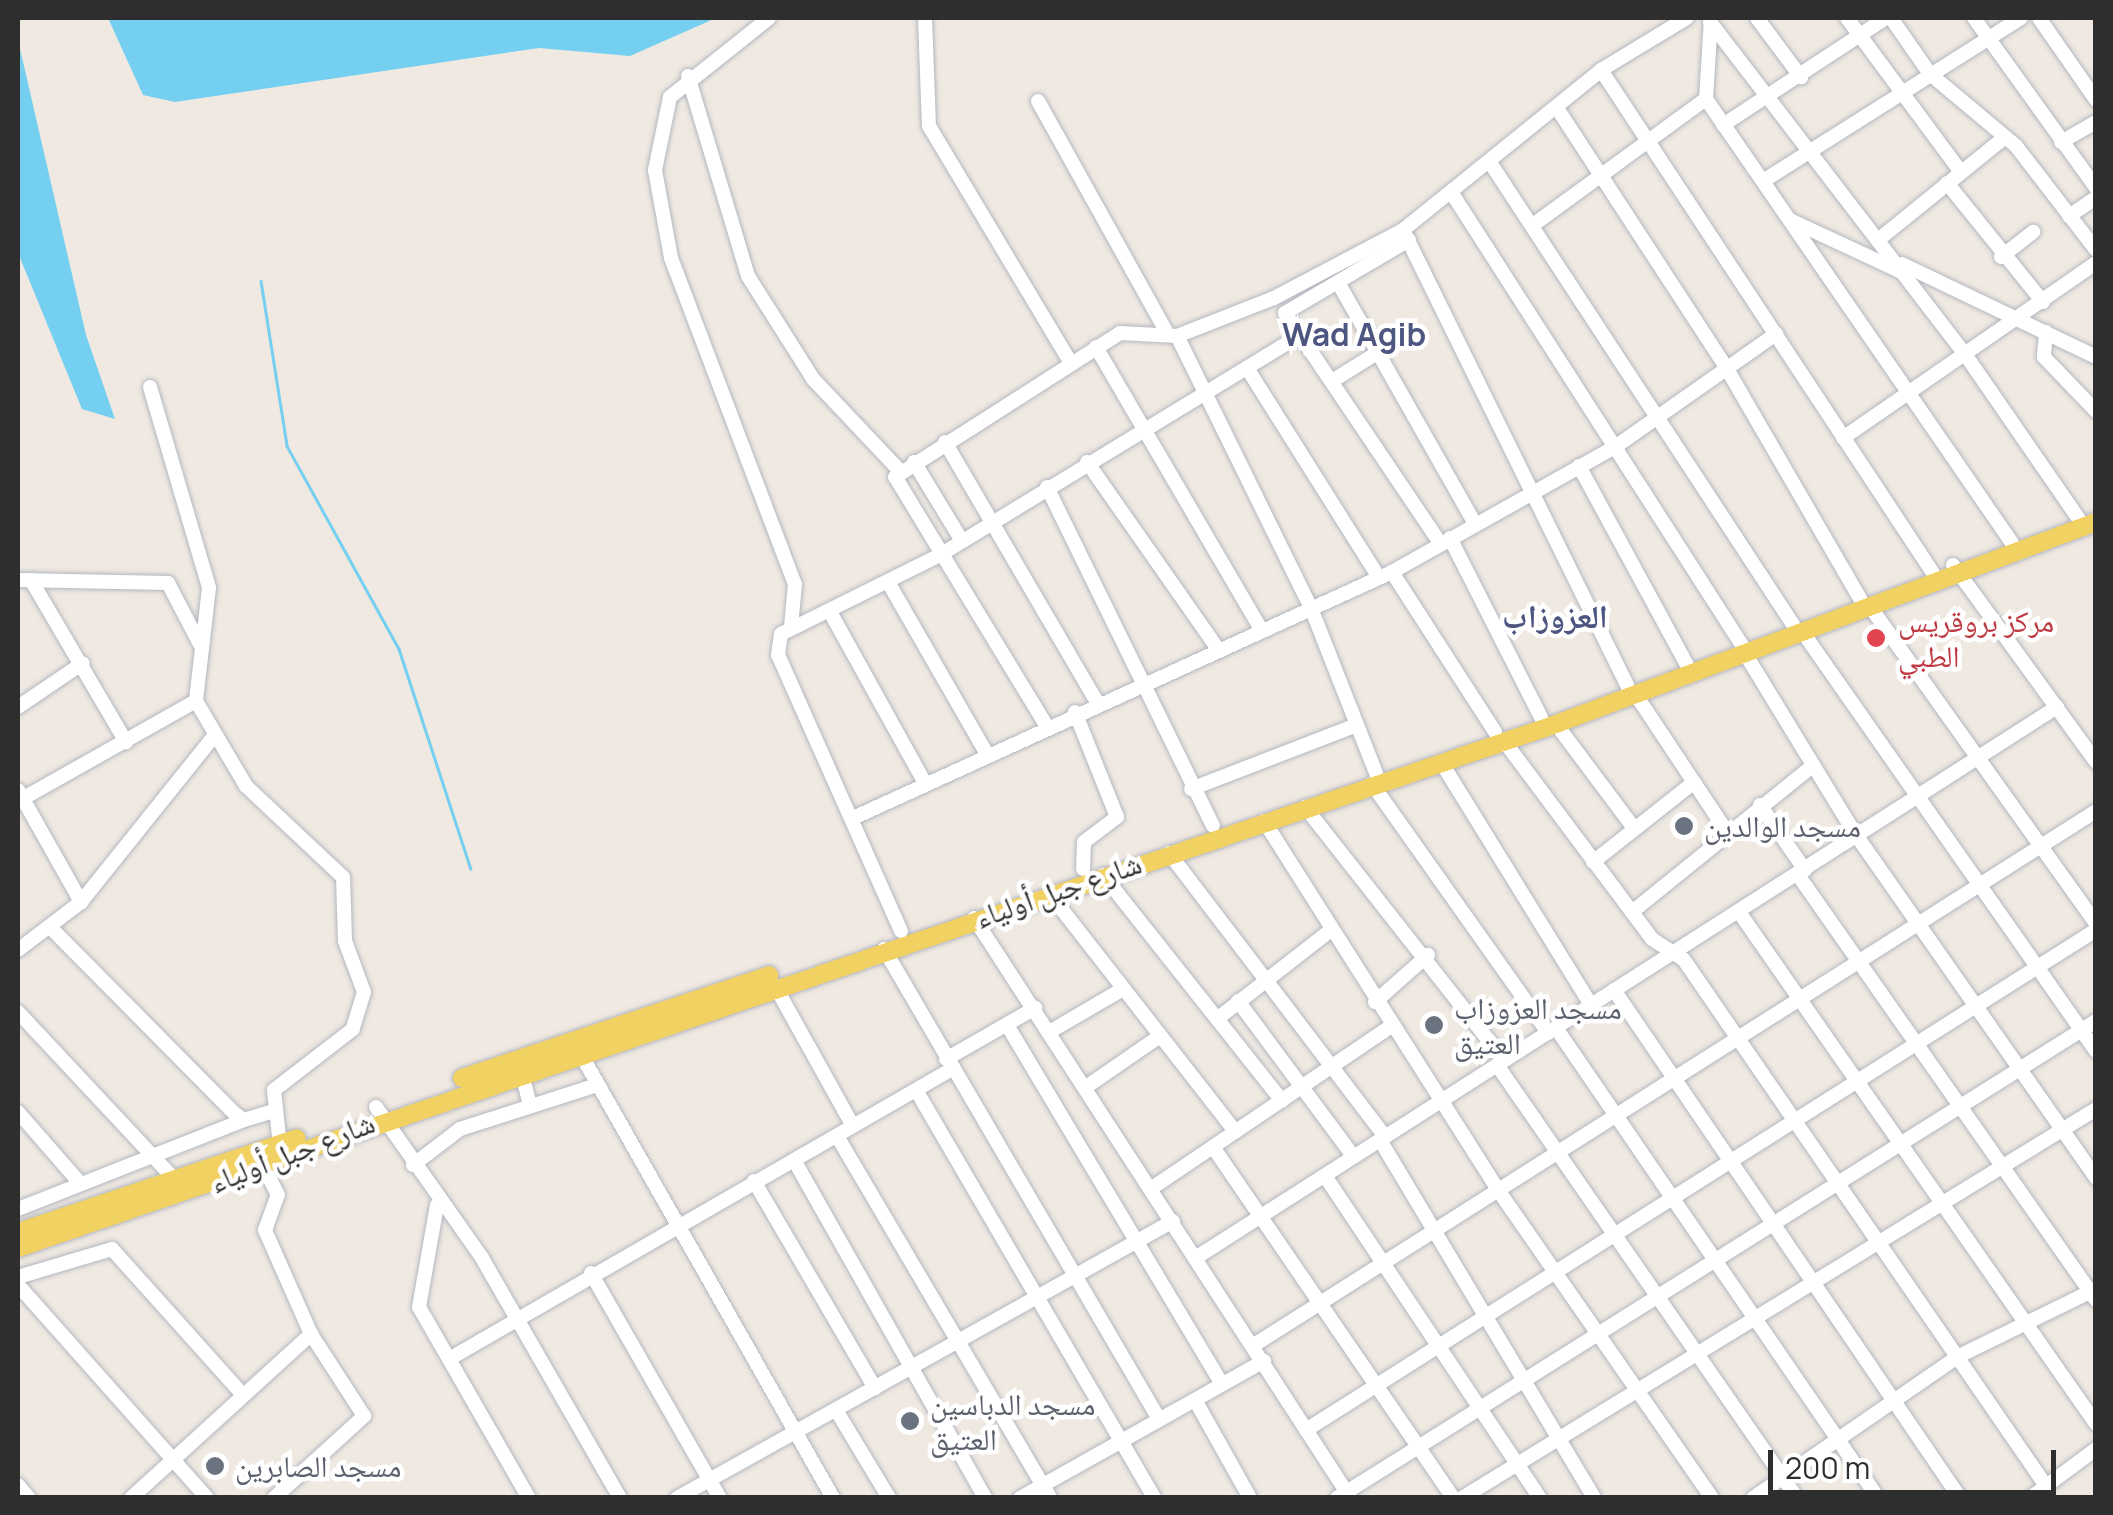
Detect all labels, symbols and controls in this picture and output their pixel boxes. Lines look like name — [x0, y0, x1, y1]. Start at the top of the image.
district label: Wad Agib — [1282, 315, 1426, 353]
district label: العزوزاب — [1502, 597, 1608, 635]
place label: مركز بروقريس الطبي — [1898, 603, 2054, 674]
marker: مركز بروقريس الطبي — [1863, 625, 1889, 651]
place label: مسجد الوالدين — [1704, 808, 1861, 844]
marker: مسجد الوالدين — [1673, 815, 1695, 837]
street label: شارع جبل أولياء — [970, 845, 1146, 935]
place label: مسجد العزوزاب العتيق — [1454, 990, 1622, 1060]
marker: مسجد العزوزاب العتيق — [1423, 1014, 1445, 1036]
street label: شارع جبل أولياء — [204, 1104, 380, 1200]
place label: مسجد الدباسين العتيق — [930, 1386, 1095, 1456]
marker: مسجد الدباسين العتيق — [899, 1410, 921, 1432]
scale bar — [1773, 1430, 2060, 1492]
text: 200 m — [1785, 1447, 1870, 1488]
place label: مسجد الصابرين — [235, 1448, 401, 1484]
marker: مسجد الصابرين — [204, 1455, 226, 1477]

